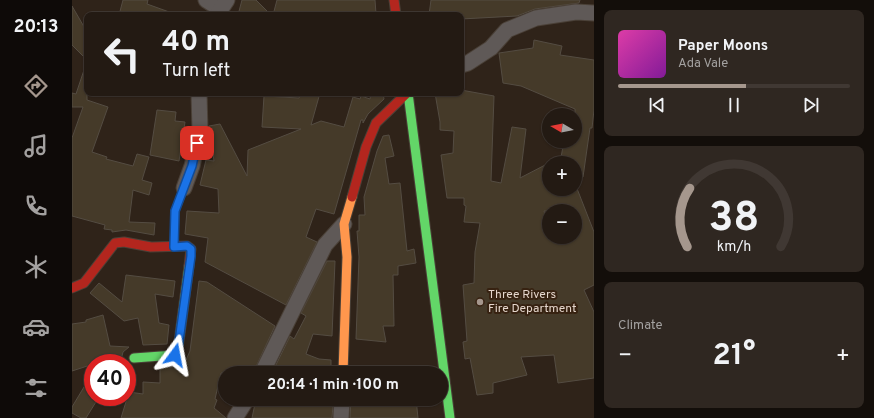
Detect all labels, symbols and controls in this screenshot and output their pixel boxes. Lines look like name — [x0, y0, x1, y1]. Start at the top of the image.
text: 20:13 — [13, 16, 59, 39]
text: 40 m — [162, 25, 230, 61]
icon: left — [96, 28, 148, 80]
text: Paper Moons — [678, 37, 768, 56]
text: Ada Vale — [678, 56, 728, 72]
text: Turn left — [162, 60, 230, 83]
icon: directions — [22, 72, 50, 100]
icon: previous — [646, 94, 668, 116]
icon: pause — [723, 94, 745, 116]
icon: next — [800, 94, 822, 116]
north arrow — [542, 108, 582, 148]
map controls — [542, 108, 582, 244]
pin — [180, 126, 214, 160]
icon: music — [22, 132, 50, 160]
icon: arrive — [186, 132, 208, 154]
button: + — [542, 156, 582, 196]
icon: phone — [22, 192, 50, 220]
text: 38 — [708, 193, 760, 246]
button: − — [542, 204, 582, 244]
text: km/h — [717, 238, 751, 256]
icon: climate — [22, 253, 50, 281]
place label: Three Rivers Fire Department — [488, 287, 576, 317]
marker: Three Rivers Fire Department — [475, 297, 485, 307]
icon: car — [22, 313, 50, 341]
text: Climate — [618, 318, 663, 334]
position arrow — [154, 334, 196, 376]
text: 21° — [713, 338, 755, 375]
text: − — [618, 343, 632, 370]
text: + — [836, 343, 850, 370]
speed limit sign: 40 — [84, 354, 136, 406]
icon: filters — [22, 374, 50, 402]
text: 20:14 · 1 min · 100 m — [267, 376, 399, 395]

